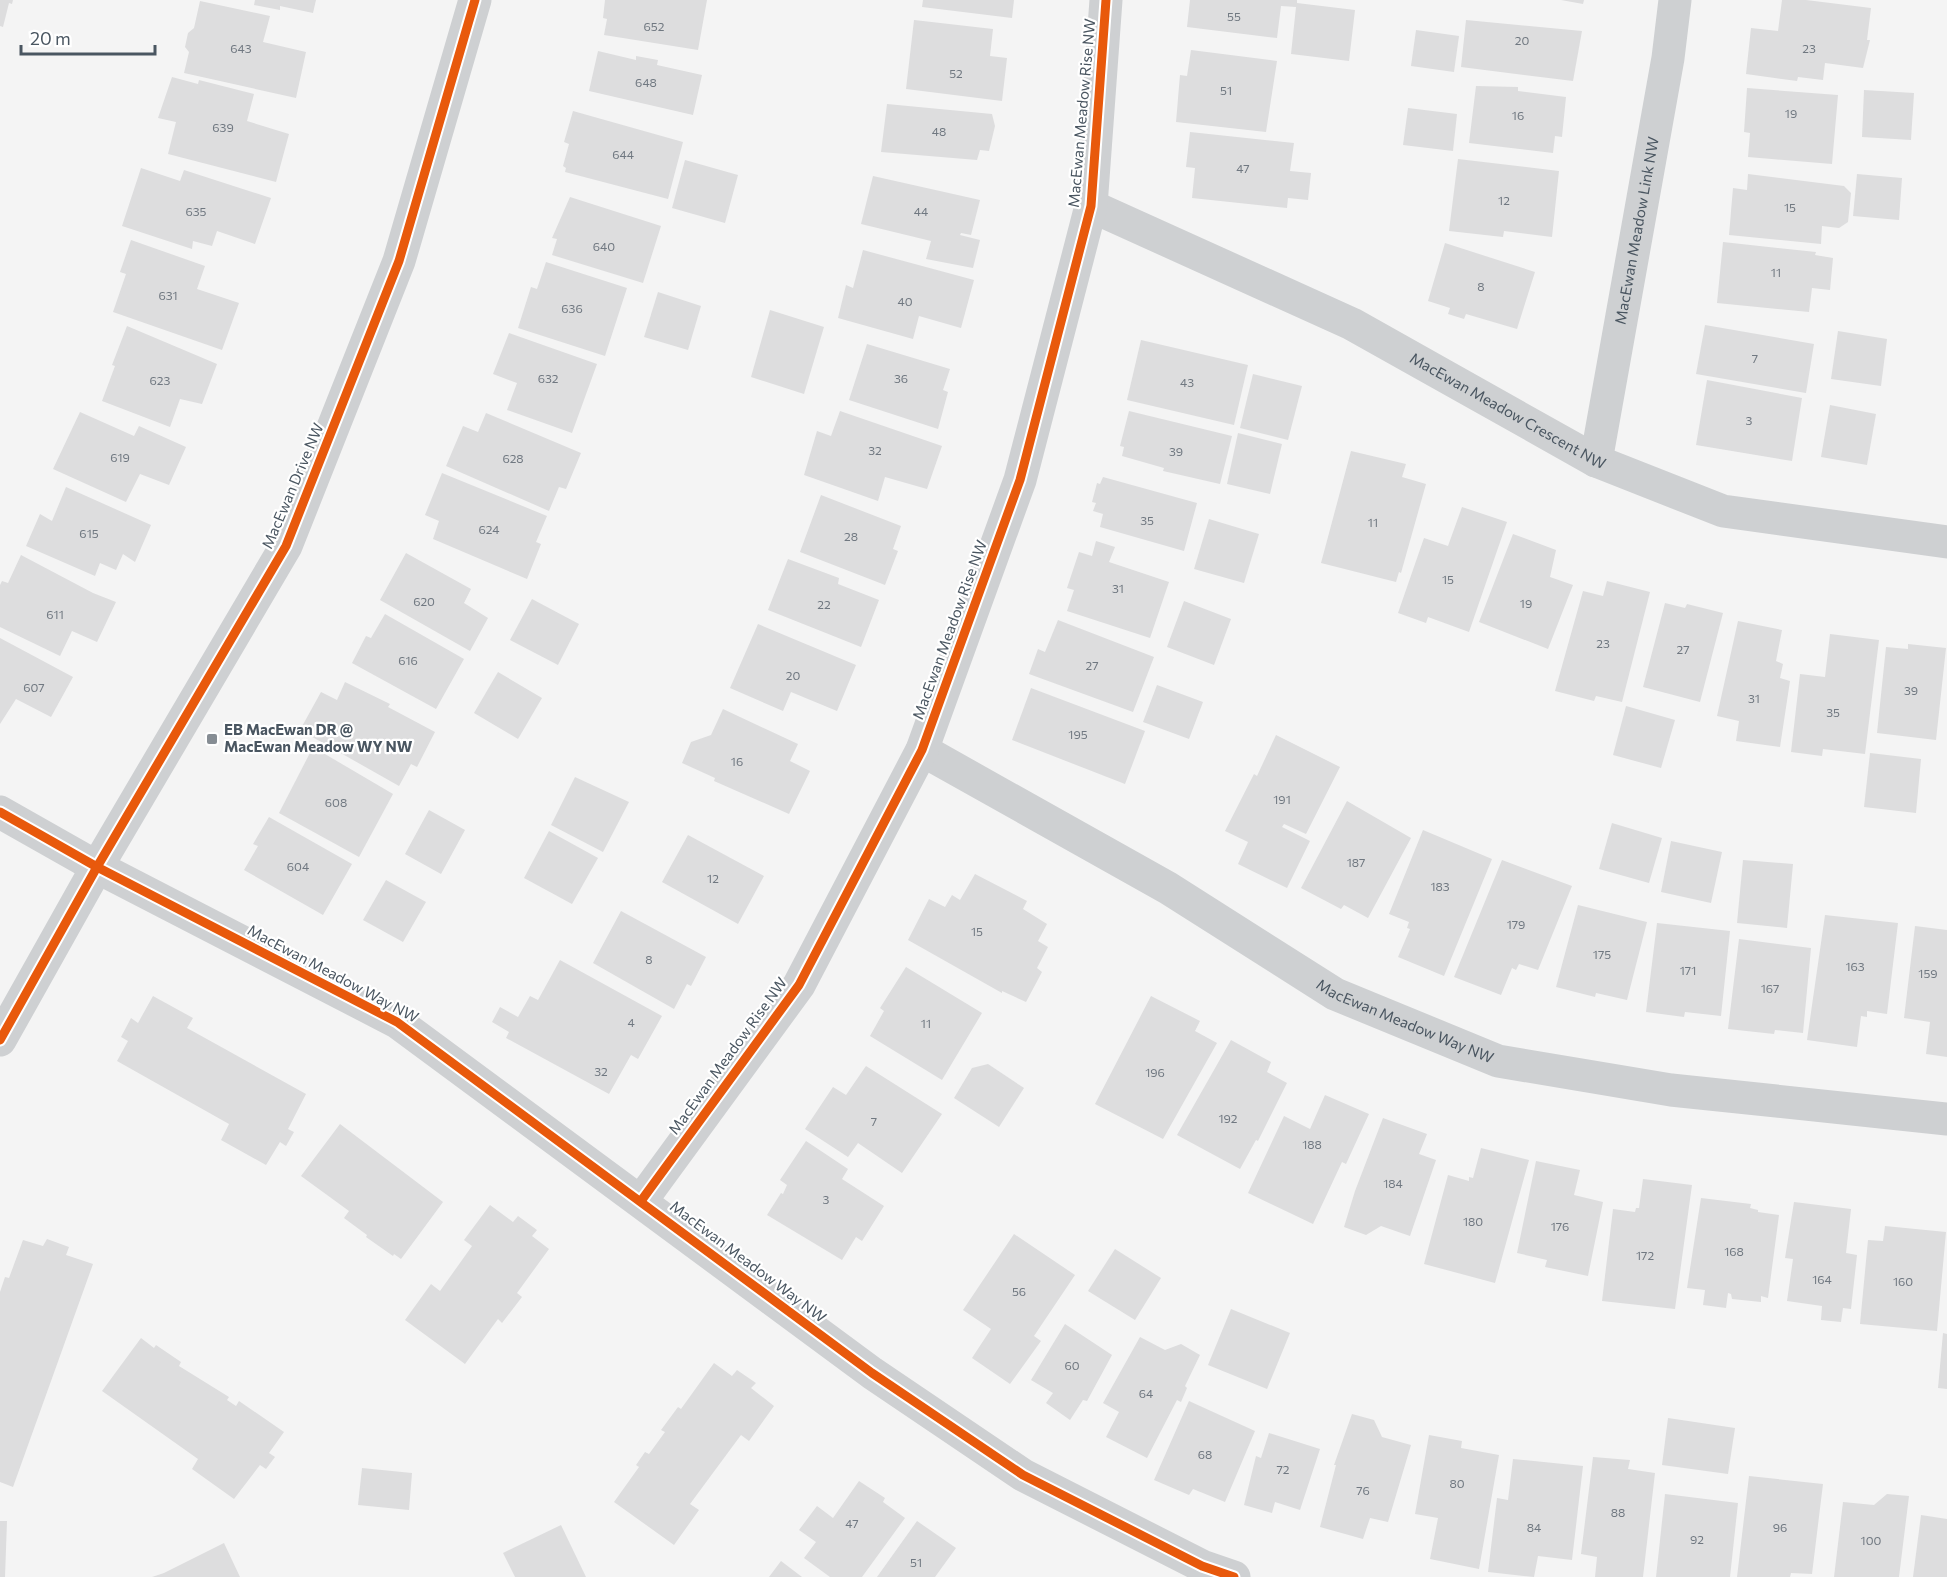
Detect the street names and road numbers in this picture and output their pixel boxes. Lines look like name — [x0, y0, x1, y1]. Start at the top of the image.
street label: MacEwan Meadow Rise NW — [1064, 18, 1098, 208]
street label: MacEwan Meadow Link NW — [1611, 135, 1662, 326]
street label: MacEwan Meadow Crescent NW — [1407, 348, 1609, 472]
street label: MacEwan Drive NW — [257, 420, 327, 551]
street label: MacEwan Meadow Rise NW — [908, 537, 990, 722]
street label: MacEwan Meadow Way NW — [245, 920, 422, 1026]
street label: MacEwan Meadow Rise NW — [664, 973, 790, 1137]
street label: MacEwan Meadow Way NW — [1313, 975, 1497, 1066]
street label: MacEwan Meadow Way NW — [667, 1197, 830, 1326]

